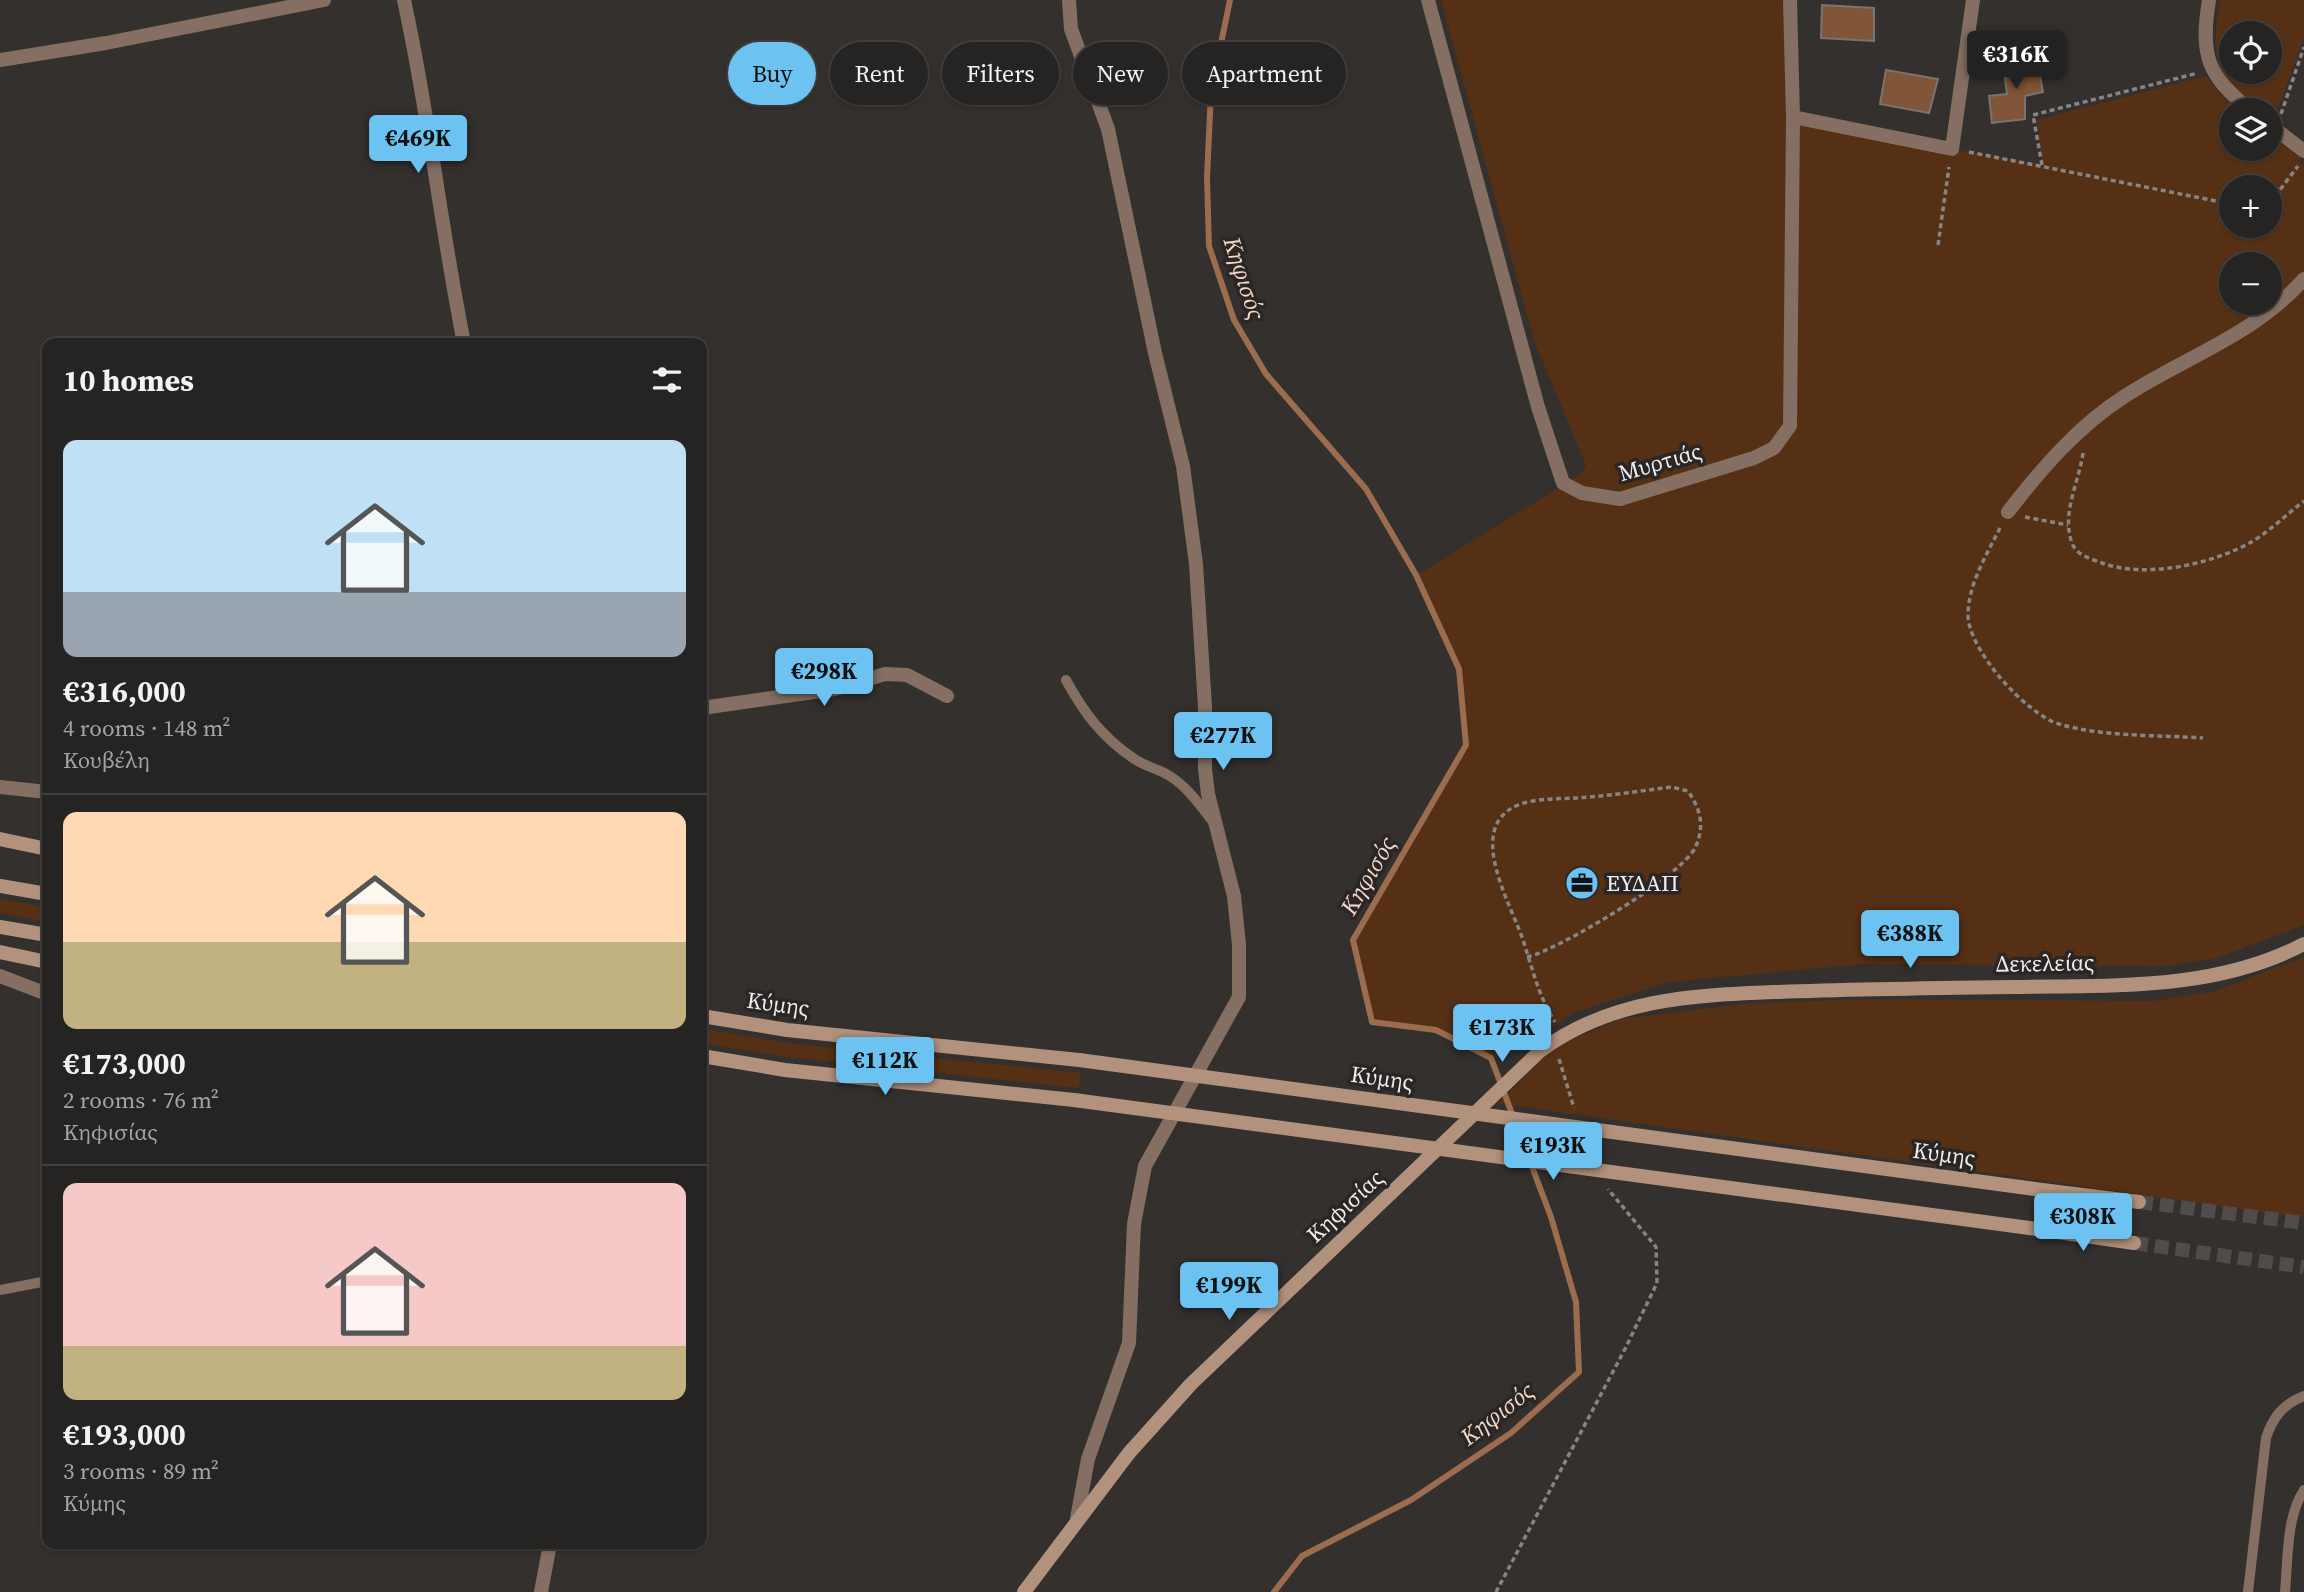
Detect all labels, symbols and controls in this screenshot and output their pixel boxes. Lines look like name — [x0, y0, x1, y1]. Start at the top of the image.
map controls — [2219, 21, 2282, 315]
button: locate — [2219, 21, 2282, 84]
pin: €316K — [1967, 32, 2065, 91]
text: €316K — [1983, 38, 2049, 70]
chip: Buy — [728, 42, 816, 105]
chip: Rent — [830, 42, 928, 105]
chip: Filters — [942, 42, 1059, 105]
chip: New — [1073, 42, 1168, 105]
chip: Apartment — [1182, 42, 1346, 105]
button: layers — [2219, 98, 2282, 161]
pin: €469K — [369, 116, 467, 175]
text: €469K — [385, 122, 451, 154]
button: + — [2219, 175, 2282, 238]
water label: Κηφισός — [1215, 231, 1274, 325]
button: − — [2219, 252, 2282, 315]
text: 10 homes — [63, 360, 194, 401]
icon: filters — [648, 361, 686, 399]
street label: Μυρτιάς — [1615, 435, 1705, 489]
icon: home — [312, 485, 438, 611]
pin: €298K — [775, 648, 873, 708]
text: €298K — [791, 655, 857, 687]
text: €316,000 — [63, 671, 186, 712]
text: 4 rooms · 148 m² — [63, 712, 230, 744]
pin: €277K — [1174, 712, 1272, 772]
text: €277K — [1190, 719, 1256, 751]
text: Κουβέλη — [63, 744, 150, 776]
water label: Κηφισός — [1332, 829, 1404, 922]
icon: home — [312, 857, 438, 983]
office icon: ΕΥΔΑΠ — [1563, 864, 1601, 902]
place label: ΕΥΔΑΠ — [1606, 867, 1679, 899]
pin: €388K — [1861, 911, 1959, 970]
text: €388K — [1877, 917, 1943, 949]
street label: Δεκελείας — [1995, 946, 2095, 980]
street label: Κύμης — [745, 984, 811, 1024]
pin: €173K — [1453, 1004, 1551, 1064]
text: €173K — [1469, 1011, 1535, 1043]
pin: €112K — [836, 1038, 934, 1097]
text: €173,000 — [63, 1043, 186, 1084]
text: €112K — [852, 1044, 918, 1076]
street label: Κύμης — [1349, 1058, 1415, 1098]
text: 2 rooms · 76 m² — [63, 1084, 219, 1116]
text: Κηφισίας — [63, 1116, 158, 1148]
pin: €193K — [1504, 1122, 1602, 1182]
text: €193K — [1520, 1129, 1586, 1161]
street label: Κύμης — [1911, 1134, 1977, 1174]
street label: Κηφισίας — [1299, 1162, 1391, 1250]
pin: €308K — [2034, 1194, 2132, 1253]
text: €308K — [2050, 1200, 2116, 1232]
icon: home — [312, 1228, 438, 1354]
pin: €199K — [1180, 1262, 1278, 1322]
text: €199K — [1196, 1269, 1262, 1301]
water label: Κηφισός — [1452, 1374, 1541, 1453]
text: €193,000 — [63, 1414, 186, 1455]
text: 3 rooms · 89 m² — [63, 1455, 219, 1487]
text: Κύμης — [63, 1487, 126, 1519]

